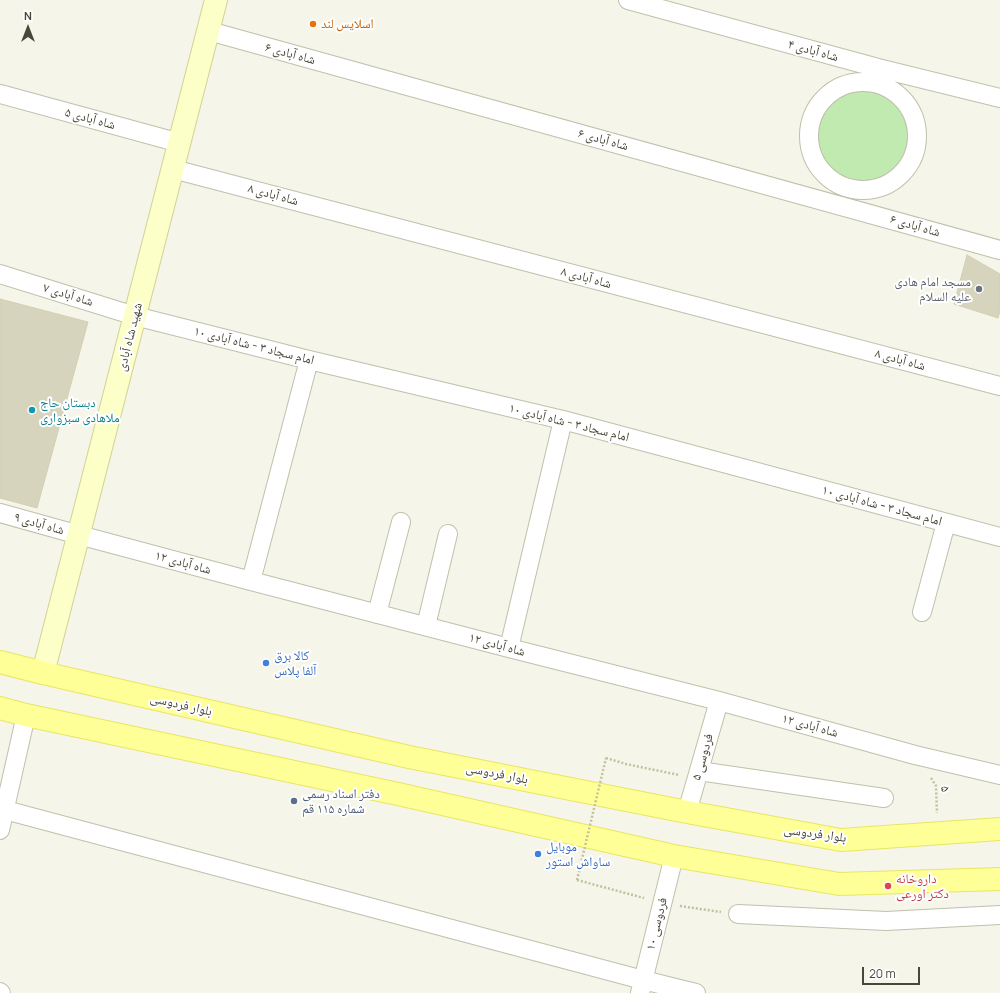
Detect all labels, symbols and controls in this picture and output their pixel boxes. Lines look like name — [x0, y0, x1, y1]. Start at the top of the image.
north arrow — [8, 8, 48, 48]
text: N — [24, 8, 32, 23]
place label: اسلایس لند — [321, 16, 374, 32]
marker: اسلایس لند — [308, 19, 318, 29]
street label: شاه آبادی ۴ — [786, 37, 840, 65]
street label: شاه آبادی ۶ — [263, 40, 317, 68]
street label: شاه آبادی ۵ — [63, 105, 117, 133]
street label: شاه آبادی ۶ — [576, 126, 630, 154]
street label: شاه آبادی ۸ — [246, 181, 300, 209]
street label: شاه آبادی ۶ — [888, 211, 942, 241]
street label: شاه آبادی ۸ — [559, 264, 613, 292]
place label: مسجد امام هادی علیه السلام — [894, 274, 971, 305]
street label: شاه آبادی ۷ — [41, 280, 95, 310]
marker: مسجد امام هادی علیه السلام — [974, 284, 984, 294]
street label: شهید شاه آبادی — [114, 301, 146, 373]
street label: امام سجاد ۳ - شاه آبادی ۱۰ — [192, 323, 316, 369]
street label: شاه آبادی ۸ — [873, 346, 927, 374]
place label: دبستان حاج ملاهادی سبزواری — [40, 395, 120, 426]
street label: امام سجاد ۳ - شاه آبادی ۱۰ — [507, 400, 631, 446]
marker: دبستان حاج ملاهادی سبزواری — [27, 405, 37, 415]
street label: امام سجاد ۳ - شاه آبادی ۱۰ — [820, 482, 944, 530]
street label: شاه آبادی ۹ — [12, 509, 66, 539]
street label: شاه آبادی ۱۲ — [153, 548, 213, 578]
street label: شاه آبادی ۱۲ — [467, 630, 527, 660]
place label: کالا برق آلفا پلاس — [274, 648, 316, 679]
marker: کالا برق آلفا پلاس — [261, 658, 271, 668]
street label: بلوار فردوسی — [148, 690, 214, 720]
street label: شاه آبادی ۱۲ — [780, 711, 840, 741]
street label: فردوسی ۵ — [689, 732, 717, 782]
street label: بلوار فردوسی — [464, 760, 530, 788]
street label: ۵ — [937, 785, 953, 793]
place label: دفتر اسناد رسمی شماره ۱۱۵ قم — [302, 786, 380, 817]
marker: دفتر اسناد رسمی شماره ۱۱۵ قم — [289, 796, 299, 806]
street label: بلوار فردوسی — [783, 822, 847, 846]
place label: موبایل ساواش استور — [546, 839, 610, 870]
marker: موبایل ساواش استور — [533, 849, 543, 859]
place label: داروخانه دکتر اورعی — [896, 871, 949, 902]
marker: داروخانه دکتر اورعی — [883, 881, 893, 891]
street label: فردوسی ۱۰ — [643, 896, 671, 952]
scale bar — [864, 959, 922, 985]
text: 20 m — [869, 965, 896, 982]

